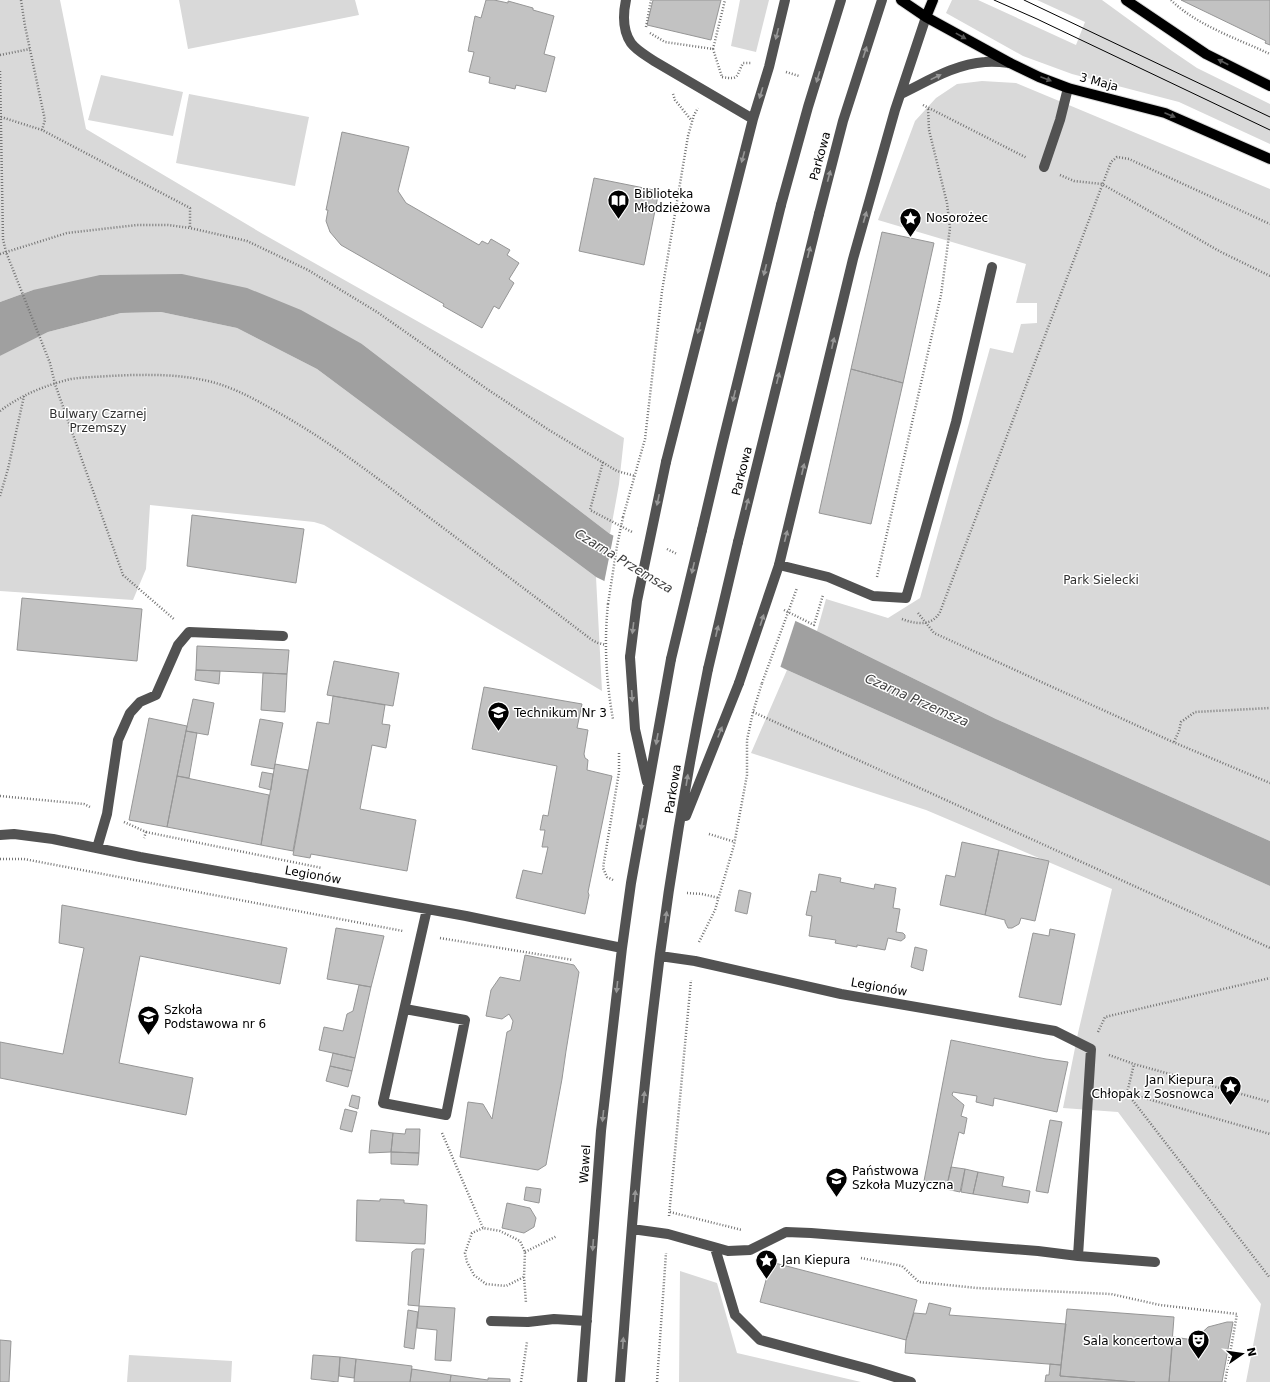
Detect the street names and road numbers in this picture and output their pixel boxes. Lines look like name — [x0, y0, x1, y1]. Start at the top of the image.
street label: 3 Maja — [1078, 70, 1120, 94]
street label: Parkowa — [807, 130, 833, 182]
street label: Parkowa — [729, 445, 755, 497]
street label: Parkowa — [662, 763, 684, 815]
street label: Legionów — [284, 863, 342, 887]
street label: Legionów — [850, 975, 908, 999]
street label: Wawel — [577, 1144, 593, 1184]

